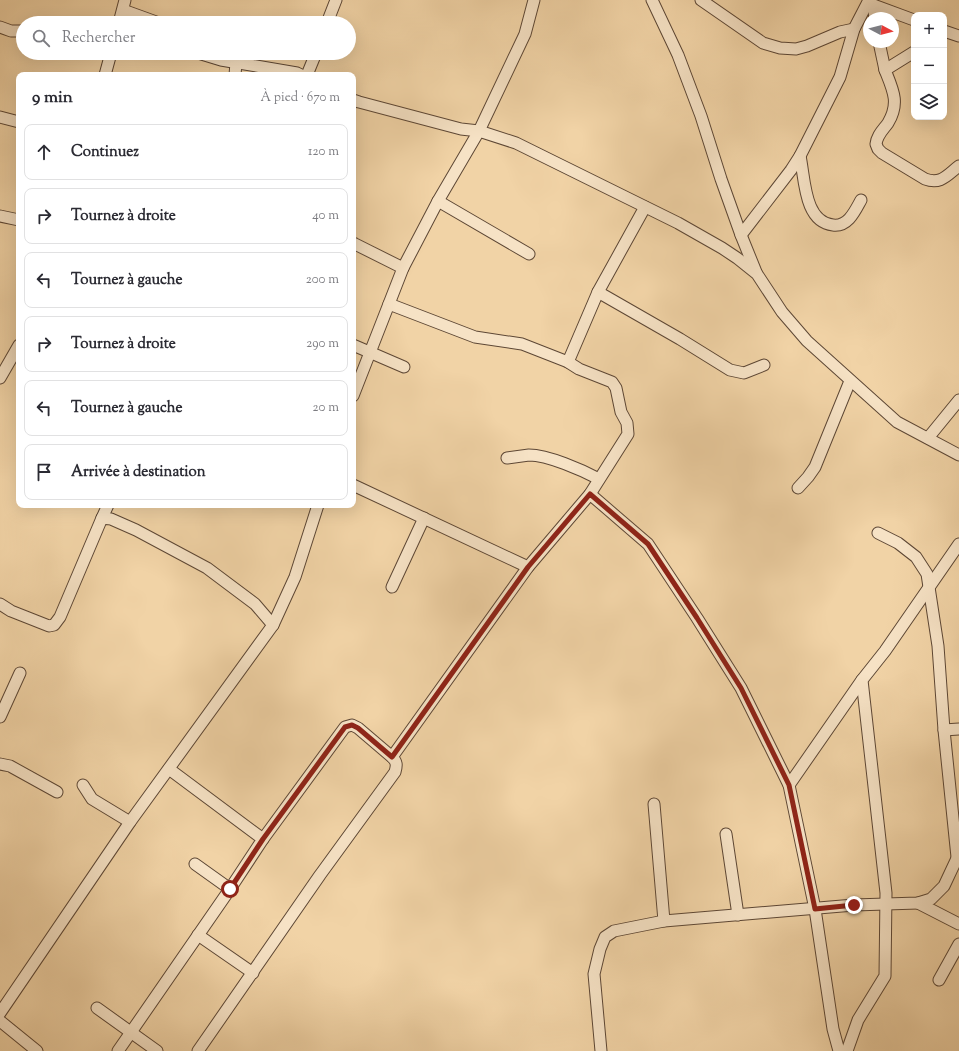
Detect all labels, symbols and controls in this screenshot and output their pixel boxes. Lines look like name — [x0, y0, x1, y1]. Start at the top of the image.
north arrow — [863, 12, 899, 48]
map controls — [911, 12, 947, 120]
button: + — [911, 12, 947, 48]
search box — [16, 16, 356, 60]
icon: search — [30, 27, 52, 49]
text: Rechercher — [62, 28, 135, 49]
button: − — [911, 48, 947, 84]
button: layers — [911, 84, 947, 120]
text: 9 min — [32, 86, 73, 110]
text: À pied · 670 m — [260, 89, 340, 107]
icon: ahead — [33, 141, 55, 163]
text: Continuez — [71, 142, 139, 163]
text: 120 m — [308, 143, 339, 161]
icon: right — [33, 205, 55, 227]
text: Tournez à droite — [71, 206, 176, 227]
text: 40 m — [312, 207, 339, 225]
icon: left — [33, 269, 55, 291]
text: Tournez à gauche — [71, 270, 182, 291]
text: 200 m — [306, 271, 339, 289]
icon: right — [33, 333, 55, 355]
text: Tournez à droite — [71, 334, 176, 355]
text: 290 m — [306, 335, 339, 353]
icon: left — [33, 397, 55, 419]
text: Tournez à gauche — [71, 398, 182, 419]
text: 20 m — [313, 399, 339, 417]
icon: arrive — [33, 461, 55, 483]
text: Arrivée à destination — [71, 462, 206, 483]
route start — [221, 880, 239, 898]
route end — [845, 896, 863, 914]

